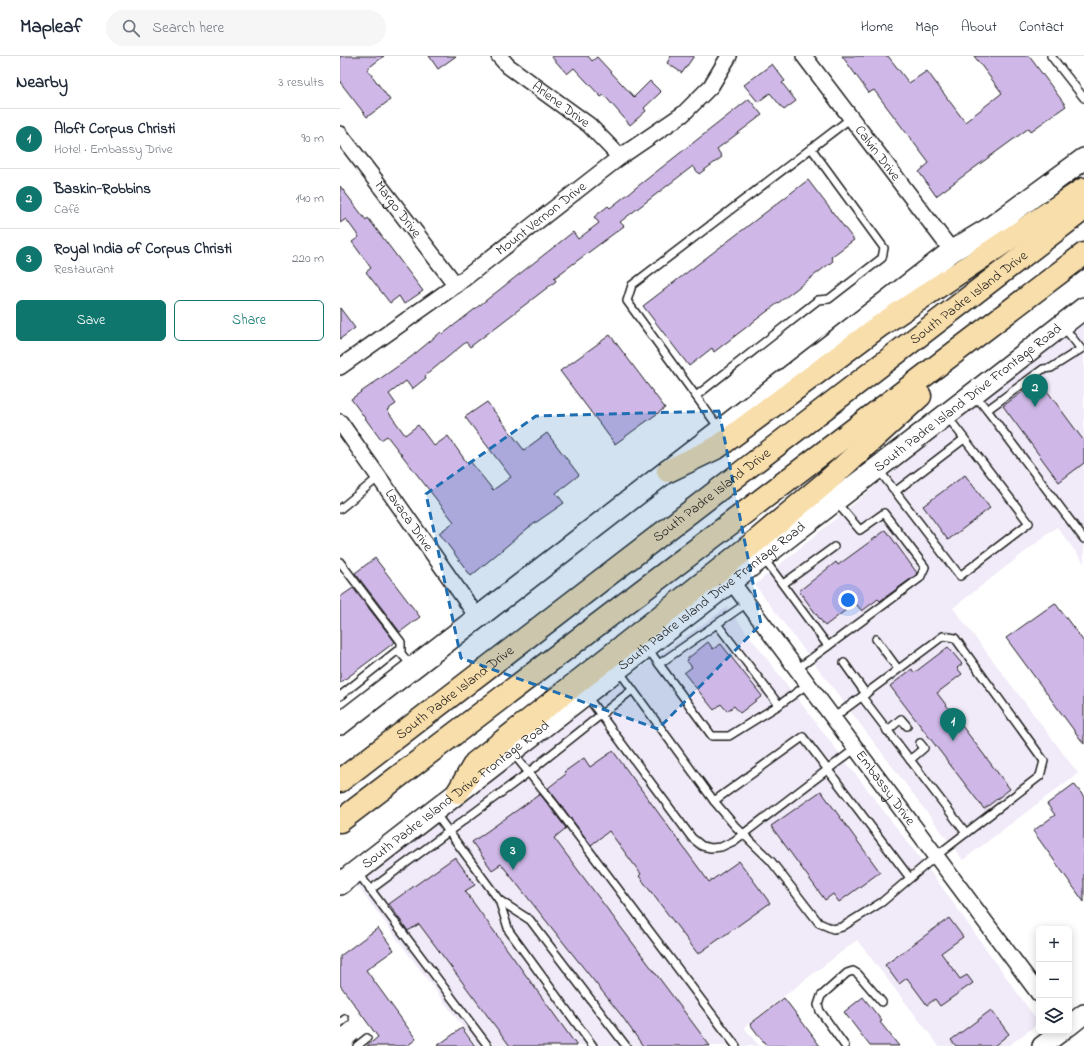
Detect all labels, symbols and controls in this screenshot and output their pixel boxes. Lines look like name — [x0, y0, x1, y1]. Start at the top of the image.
search box — [106, 10, 386, 46]
text: Mapleaf — [20, 14, 82, 41]
icon: search — [120, 17, 142, 39]
text: Search here — [152, 17, 224, 39]
text: Home — [861, 17, 893, 38]
text: Map — [915, 17, 939, 38]
text: About — [961, 17, 997, 38]
text: Contact — [1019, 17, 1064, 38]
text: Nearby — [16, 70, 68, 95]
text: 3 results — [278, 73, 324, 92]
street label: Arlene Drive — [527, 76, 595, 133]
text: Aloft Corpus Christi — [54, 118, 176, 140]
street label: Calvin Drive — [850, 121, 906, 186]
text: 1 — [27, 129, 31, 148]
text: 90 m — [301, 129, 324, 148]
text: Hotel · Embassy Drive — [54, 140, 173, 159]
street label: Margo Drive — [369, 176, 427, 243]
street label: Mount Vernon Drive — [491, 176, 591, 261]
text: Baskin-Robbins — [54, 178, 151, 200]
text: 2 — [26, 189, 32, 208]
text: 140 m — [296, 189, 324, 208]
text: Café — [54, 200, 79, 219]
text: Royal India of Corpus Christi — [54, 238, 232, 260]
street label: South Padre Island Drive — [905, 245, 1033, 350]
text: 3 — [26, 249, 32, 268]
text: 220 m — [292, 249, 324, 268]
text: Restaurant — [54, 260, 114, 279]
button: Save — [16, 300, 166, 341]
button: Share — [174, 300, 324, 341]
street label: South Padre Island Drive Frontage Road — [869, 318, 1066, 477]
pin: 2 — [1022, 374, 1048, 407]
street label: South Padre Island Drive — [648, 443, 776, 547]
street label: Lavaca Drive — [380, 485, 439, 556]
street label: South Padre Island Drive Frontage Road — [613, 517, 810, 676]
your location — [838, 590, 858, 610]
street label: South Padre Island Drive — [392, 640, 519, 745]
pin: 1 — [940, 708, 966, 741]
street label: South Padre Island Drive Frontage Road — [357, 715, 554, 874]
street label: Embassy Drive — [850, 746, 921, 830]
pin: 3 — [500, 837, 526, 870]
map controls — [1036, 926, 1072, 1034]
button: + — [1036, 926, 1072, 962]
button: − — [1036, 962, 1072, 998]
button: layers — [1036, 998, 1072, 1034]

